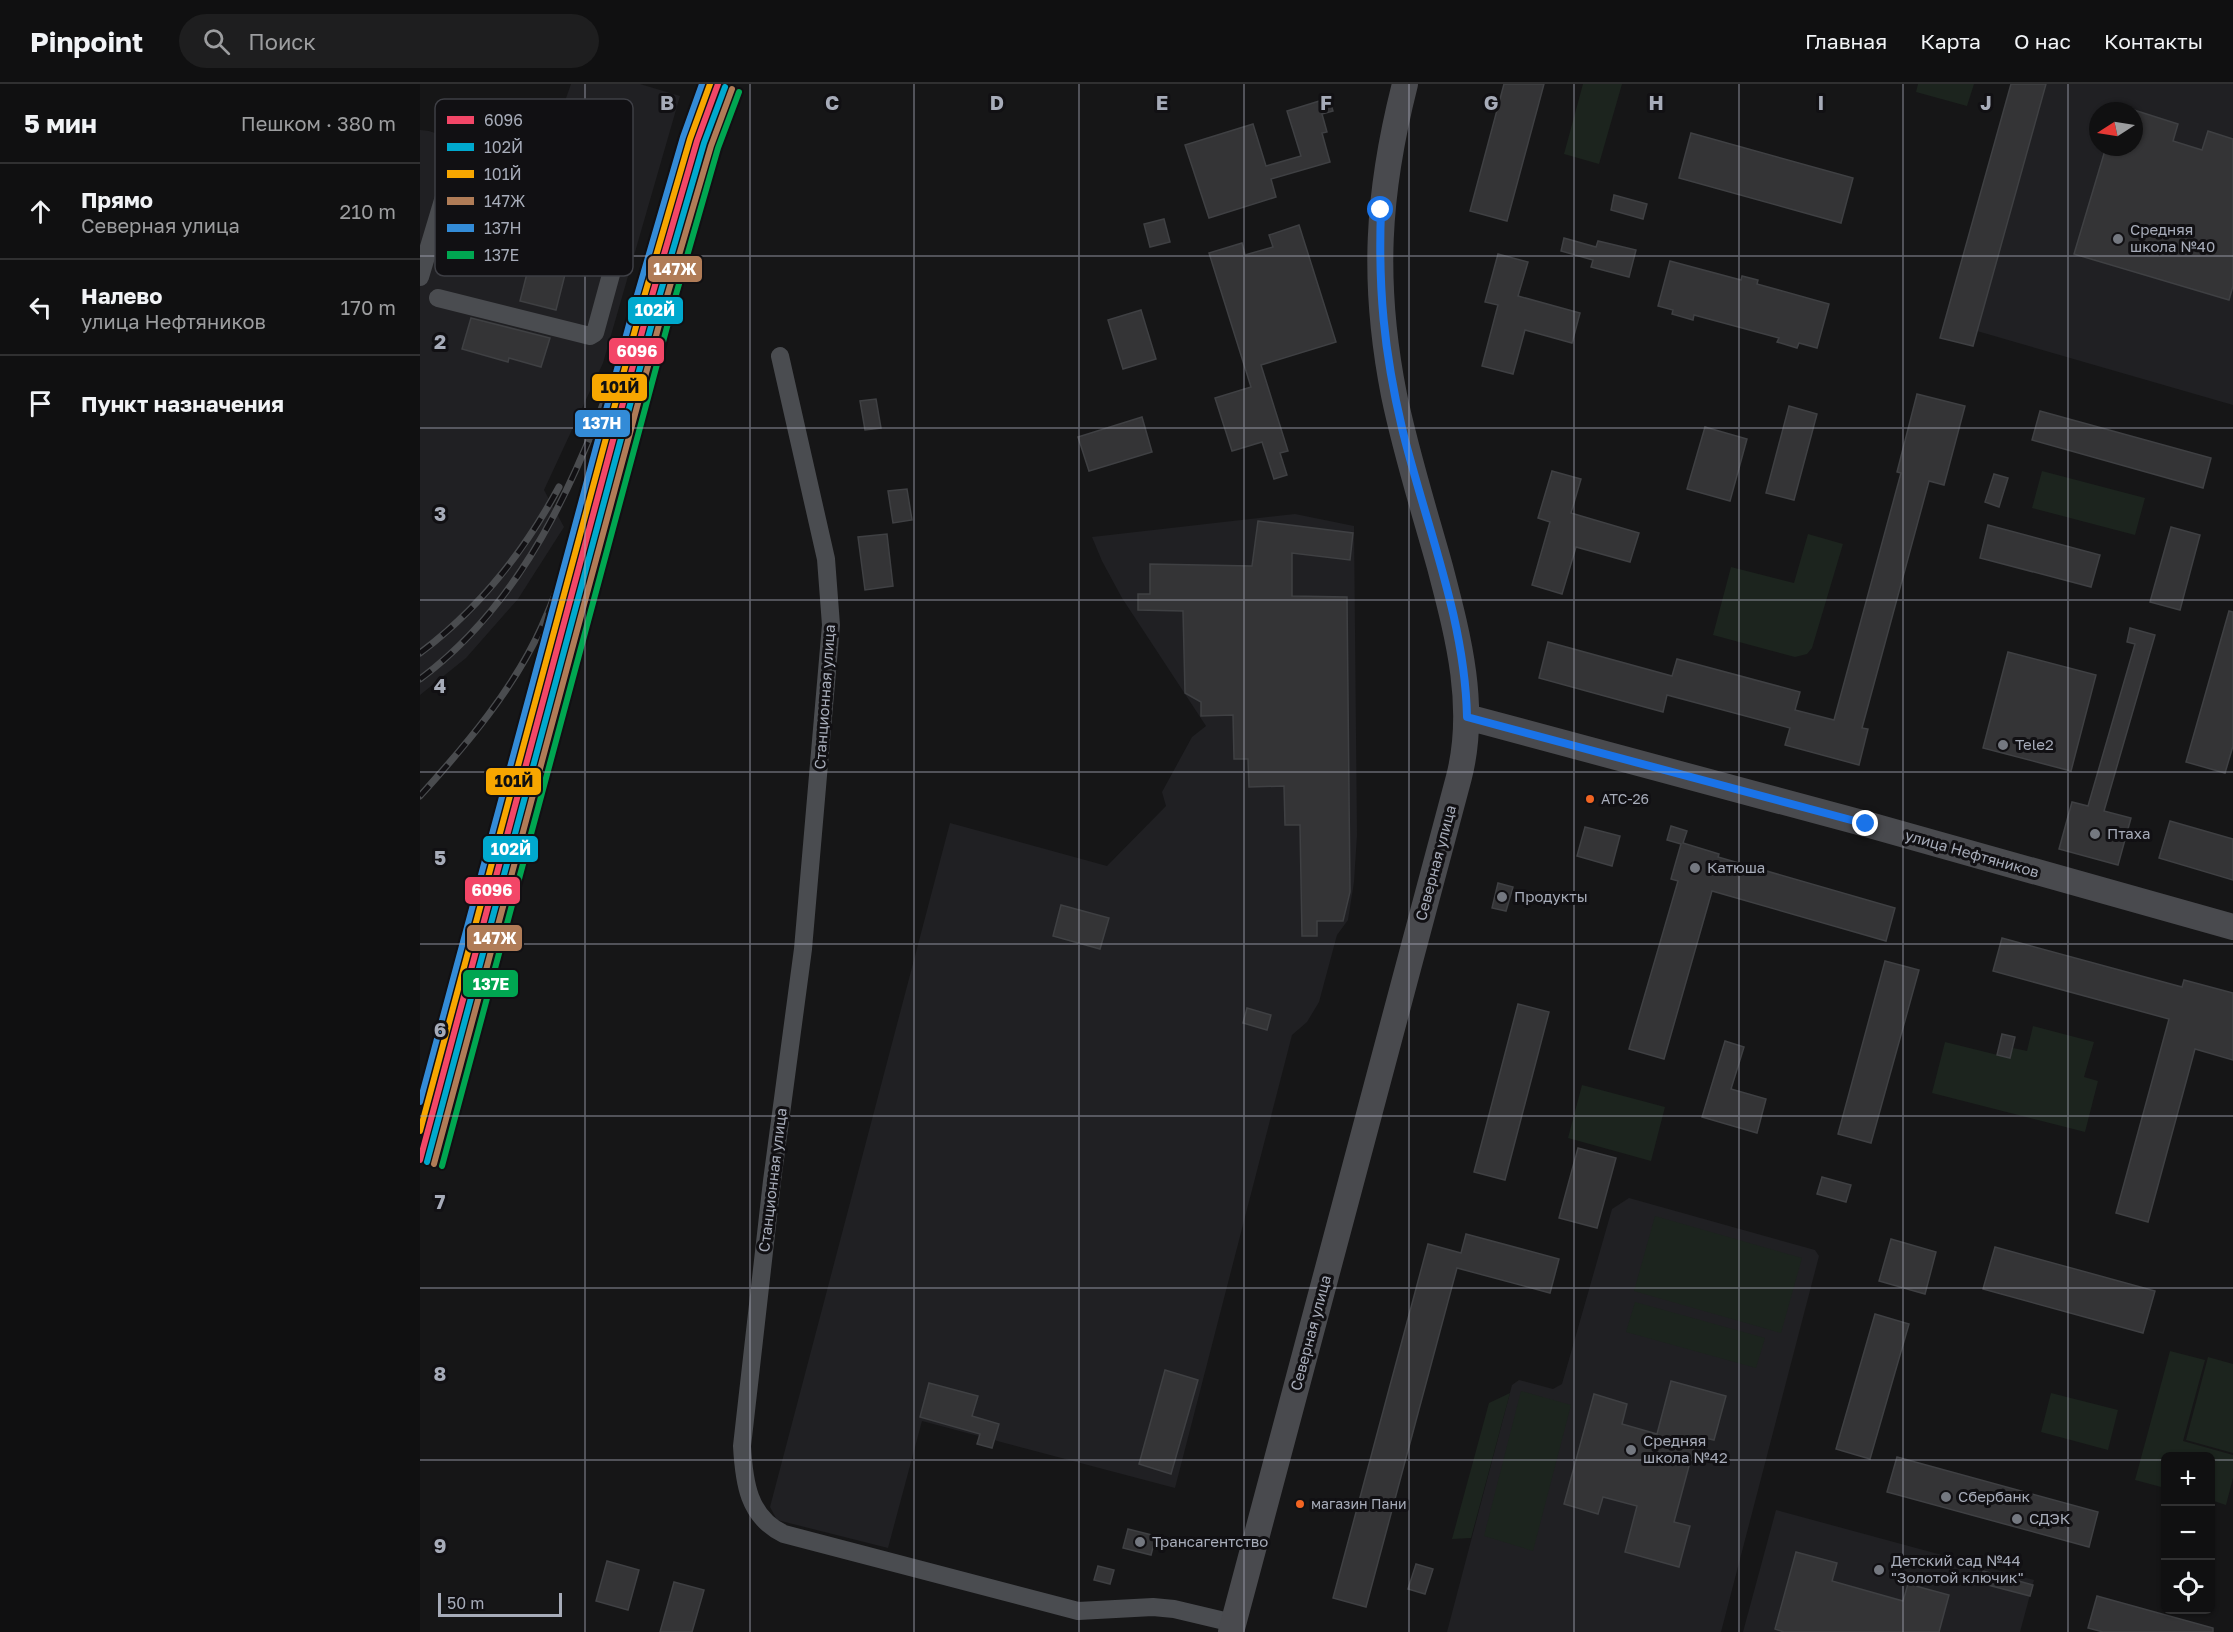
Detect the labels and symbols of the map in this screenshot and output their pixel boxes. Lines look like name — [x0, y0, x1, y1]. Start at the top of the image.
text: B — [660, 90, 674, 114]
text: C — [825, 90, 839, 114]
text: D — [990, 90, 1004, 114]
text: E — [1156, 90, 1168, 114]
text: F — [1320, 90, 1332, 114]
text: G — [1484, 90, 1498, 114]
text: H — [1648, 90, 1664, 114]
text: I — [1818, 90, 1824, 114]
text: J — [1980, 90, 1992, 114]
legend — [435, 99, 633, 276]
north arrow — [2089, 102, 2143, 156]
text: 6096 — [484, 110, 523, 130]
text: 102Й — [484, 137, 523, 157]
text: 101Й — [484, 164, 522, 184]
text: 147Ж — [484, 191, 525, 211]
route start — [1367, 196, 1393, 222]
text: 137Н — [484, 218, 522, 238]
place label: Средняя школа №40 — [2130, 220, 2215, 255]
marker: Средняя школа №40 — [2111, 232, 2125, 246]
text: 137Е — [484, 245, 519, 265]
line badge: 147Ж — [647, 255, 703, 283]
text: 147Ж — [653, 259, 697, 279]
line badge: 102Й — [627, 296, 684, 325]
text: 102Й — [635, 300, 675, 320]
text: 2 — [434, 329, 446, 353]
line badge: 6096 — [608, 337, 665, 365]
text: 6096 — [617, 341, 657, 361]
line badge: 101Й — [591, 373, 648, 402]
text: 101Й — [600, 377, 640, 397]
line badge: 137Н — [574, 409, 631, 438]
text: 137Н — [583, 413, 621, 433]
text: 3 — [434, 501, 446, 525]
street label: Станционная улица — [810, 624, 838, 770]
text: 4 — [434, 673, 446, 697]
place label: Tele2 — [2015, 735, 2054, 753]
marker: Tele2 — [1996, 738, 2010, 752]
line badge: 101Й — [485, 767, 542, 796]
text: 101Й — [494, 771, 534, 791]
place label: АТС-26 — [1601, 790, 1649, 807]
marker: АТС-26 — [1584, 793, 1596, 805]
street label: Северная улица — [1411, 803, 1459, 923]
route end — [1852, 810, 1878, 836]
place label: Птаха — [2107, 824, 2150, 842]
street label: улица Нефтяников — [1903, 825, 2041, 881]
marker: Птаха — [2088, 827, 2102, 841]
line badge: 102Й — [482, 835, 539, 863]
text: 102Й — [491, 839, 531, 859]
text: 5 — [434, 845, 446, 869]
place label: Катюша — [1707, 858, 1765, 876]
marker: Катюша — [1688, 861, 1702, 875]
line badge: 6096 — [464, 876, 521, 905]
text: 6096 — [472, 880, 512, 900]
place label: Продукты — [1514, 887, 1588, 905]
marker: Продукты — [1495, 890, 1509, 904]
line badge: 147Ж — [466, 924, 523, 952]
text: 147Ж — [473, 928, 517, 948]
line badge: 137Е — [462, 969, 519, 998]
text: 137Е — [473, 974, 509, 994]
text: 6 — [434, 1017, 446, 1041]
street label: Станционная улица — [754, 1107, 790, 1253]
text: 7 — [435, 1189, 446, 1213]
street label: Северная улица — [1286, 1273, 1334, 1393]
text: 8 — [434, 1361, 446, 1385]
place label: Средняя школа №42 — [1643, 1431, 1728, 1466]
marker: Средняя школа №42 — [1624, 1443, 1638, 1457]
place label: Сбербанк — [1958, 1487, 2031, 1505]
marker: Сбербанк — [1939, 1490, 1953, 1504]
place label: магазин Пани — [1311, 1495, 1406, 1512]
marker: магазин Пани — [1294, 1498, 1306, 1510]
place label: СДЭК — [2029, 1509, 2071, 1527]
marker: СДЭК — [2010, 1512, 2024, 1526]
place label: Трансагентство — [1152, 1532, 1268, 1550]
text: 9 — [434, 1533, 446, 1557]
marker: Трансагентство — [1133, 1535, 1147, 1549]
place label: Детский сад №44 "Золотой ключик" — [1891, 1551, 2024, 1586]
marker: Детский сад №44 "Золотой ключик" — [1872, 1563, 1886, 1577]
scale bar — [438, 1590, 562, 1618]

